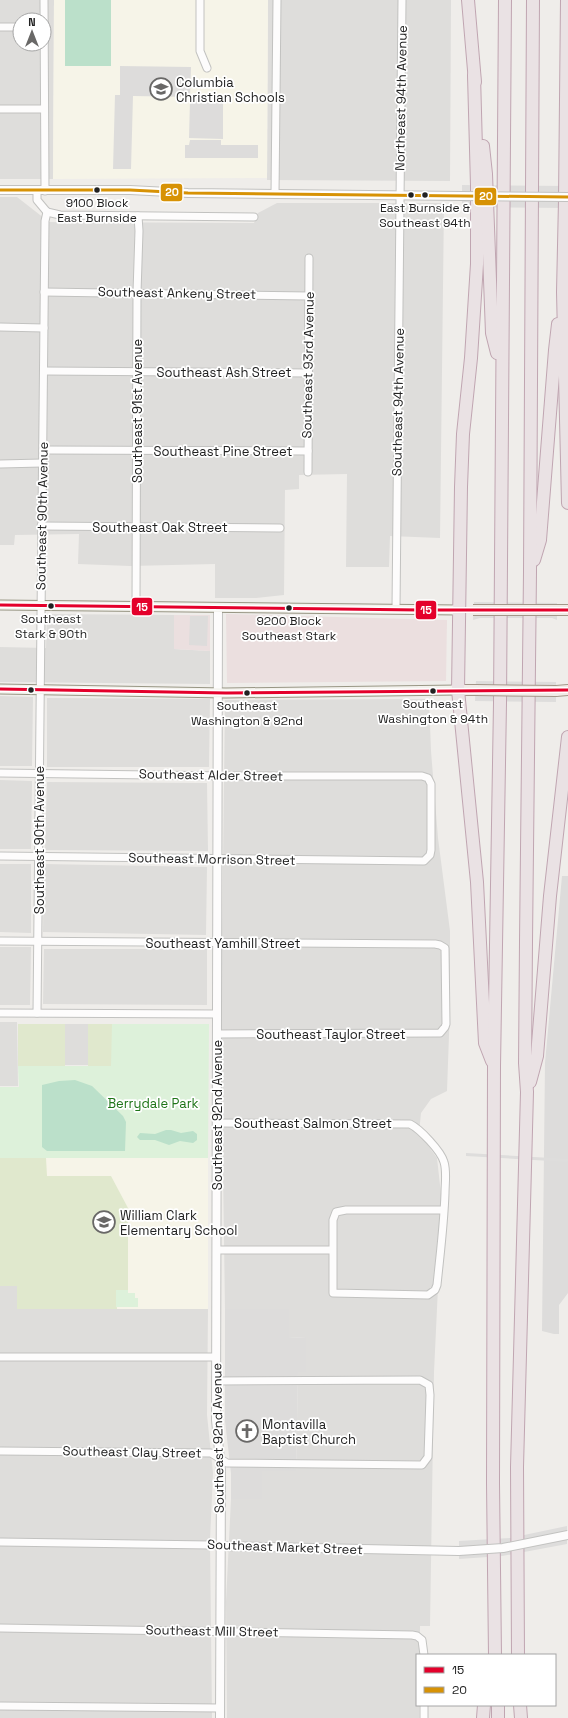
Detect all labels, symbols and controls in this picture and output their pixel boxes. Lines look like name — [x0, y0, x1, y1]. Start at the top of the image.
north arrow — [12, 12, 52, 52]
text: N — [28, 15, 36, 29]
street label: Northeast 94th Avenue — [391, 25, 411, 171]
place label: Columbia Christian Schools — [176, 74, 285, 106]
school or university icon: Columbia Christian Schools — [148, 76, 174, 102]
line badge: 20 — [160, 183, 183, 202]
marker: 9100 Block East Burnside — [92, 185, 102, 195]
text: 20 — [165, 185, 179, 199]
line badge: 20 — [474, 187, 497, 206]
text: 20 — [479, 189, 493, 203]
unlabelled marker — [406, 190, 416, 200]
marker: East Burnside & Southeast 94th — [420, 190, 430, 200]
place label: 9100 Block East Burnside — [57, 195, 137, 226]
place label: East Burnside & Southeast 94th — [379, 200, 471, 231]
street label: Southeast Ankeny Street — [98, 283, 256, 303]
street label: Southeast 93rd Avenue — [298, 291, 318, 439]
street label: Southeast 94th Avenue — [388, 328, 408, 476]
street label: Southeast 91st Avenue — [129, 339, 146, 483]
street label: Southeast Ash Street — [157, 364, 291, 381]
street label: Southeast 90th Avenue — [32, 442, 52, 590]
street label: Southeast Pine Street — [154, 443, 292, 460]
street label: Southeast Oak Street — [92, 519, 228, 536]
line badge: 15 — [131, 597, 153, 616]
text: 15 — [136, 600, 148, 614]
line badge: 15 — [415, 600, 437, 620]
marker: Southeast Stark & 90th — [46, 601, 56, 611]
marker: 9200 Block Southeast Stark — [284, 603, 294, 613]
text: 15 — [420, 603, 432, 617]
place label: Southeast Stark & 90th — [15, 611, 87, 642]
place label: 9200 Block Southeast Stark — [242, 613, 337, 644]
unlabelled marker — [26, 685, 36, 695]
marker: Southeast Washington & 94th — [428, 686, 438, 696]
marker: Southeast Washington & 92nd — [242, 688, 252, 698]
place label: Southeast Washington & 94th — [378, 696, 488, 727]
place label: Southeast Washington & 92nd — [191, 698, 303, 729]
street label: Southeast Alder Street — [139, 765, 283, 785]
street label: Southeast 90th Avenue — [31, 766, 48, 914]
street label: Southeast Morrison Street — [128, 849, 296, 869]
street label: Southeast Yamhill Street — [145, 935, 301, 952]
street label: Southeast Taylor Street — [256, 1026, 406, 1043]
street label: Southeast 92nd Avenue — [209, 1040, 226, 1190]
park label: Berrydale Park — [107, 1095, 199, 1112]
street label: Southeast Salmon Street — [234, 1115, 392, 1132]
place label: William Clark Elementary School — [120, 1207, 237, 1239]
school or university icon: William Clark Elementary School — [91, 1209, 117, 1235]
street label: Southeast 92nd Avenue — [208, 1363, 228, 1513]
place label: Montavilla Baptist Church — [262, 1416, 356, 1448]
church icon: Montavilla Baptist Church — [234, 1418, 260, 1444]
street label: Southeast Clay Street — [62, 1442, 202, 1462]
street label: Southeast Market Street — [207, 1536, 363, 1558]
street label: Southeast Mill Street — [145, 1621, 279, 1641]
legend — [416, 1654, 556, 1706]
text: 15 — [452, 1662, 464, 1678]
text: 20 — [452, 1682, 467, 1698]

